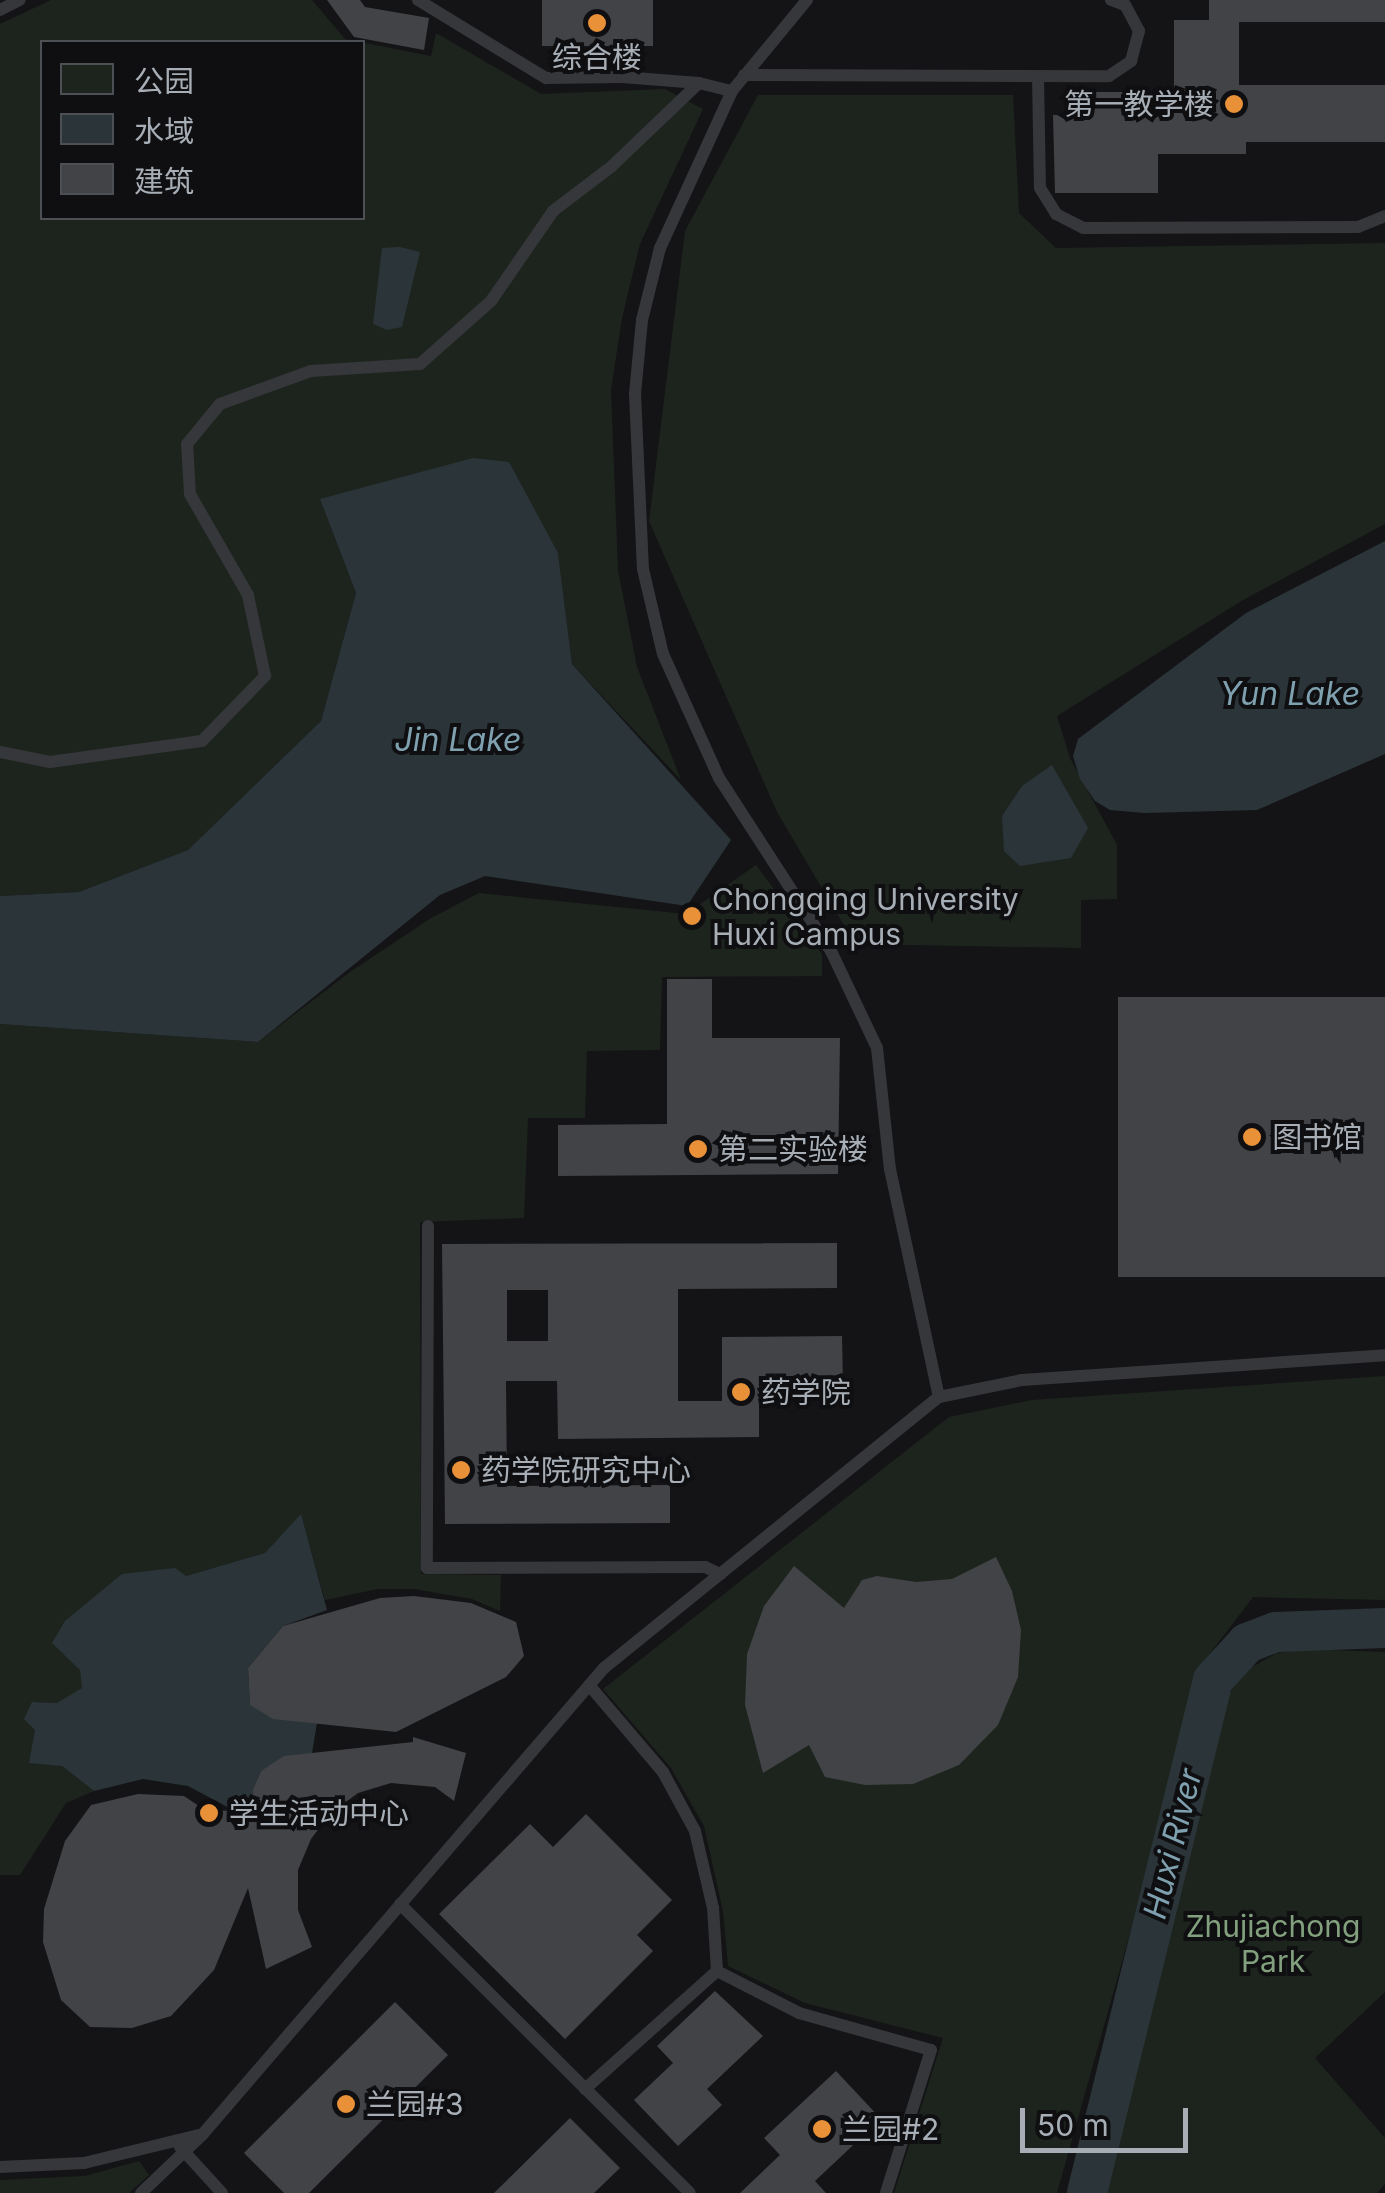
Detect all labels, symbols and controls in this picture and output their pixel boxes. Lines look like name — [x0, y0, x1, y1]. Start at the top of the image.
marker: 综合楼 — [586, 12, 608, 34]
place label: 综合楼 — [552, 39, 642, 75]
legend — [40, 40, 365, 220]
text: 公园 — [134, 63, 194, 99]
place label: 第一教学楼 — [1064, 86, 1214, 122]
marker: 第一教学楼 — [1223, 93, 1245, 115]
text: 水域 — [134, 113, 194, 149]
text: 建筑 — [134, 163, 194, 199]
water label: Yun Lake — [1220, 675, 1360, 713]
water label: Jin Lake — [395, 721, 521, 759]
place label: Chongqing University Huxi Campus — [712, 881, 1019, 952]
marker: Chongqing University Huxi Campus — [681, 905, 703, 927]
place label: 图书馆 — [1272, 1119, 1362, 1155]
marker: 图书馆 — [1241, 1126, 1263, 1148]
place label: 第二实验楼 — [718, 1131, 868, 1167]
marker: 第二实验楼 — [687, 1138, 709, 1160]
place label: 药学院 — [761, 1374, 851, 1410]
marker: 药学院 — [730, 1381, 752, 1403]
place label: 药学院研究中心 — [481, 1452, 691, 1488]
marker: 药学院研究中心 — [450, 1459, 472, 1481]
water label: Huxi River — [1136, 1765, 1210, 1923]
place label: 学生活动中心 — [229, 1795, 409, 1831]
marker: 学生活动中心 — [198, 1802, 220, 1824]
park label: Zhujiachong Park — [1186, 1908, 1360, 1978]
place label: 兰园#3 — [366, 2086, 464, 2122]
scale bar — [1025, 2088, 1192, 2150]
marker: 兰园#3 — [335, 2093, 357, 2115]
text: 50 m — [1037, 2107, 1109, 2143]
place label: 兰园#2 — [842, 2111, 939, 2147]
marker: 兰园#2 — [811, 2118, 833, 2140]

